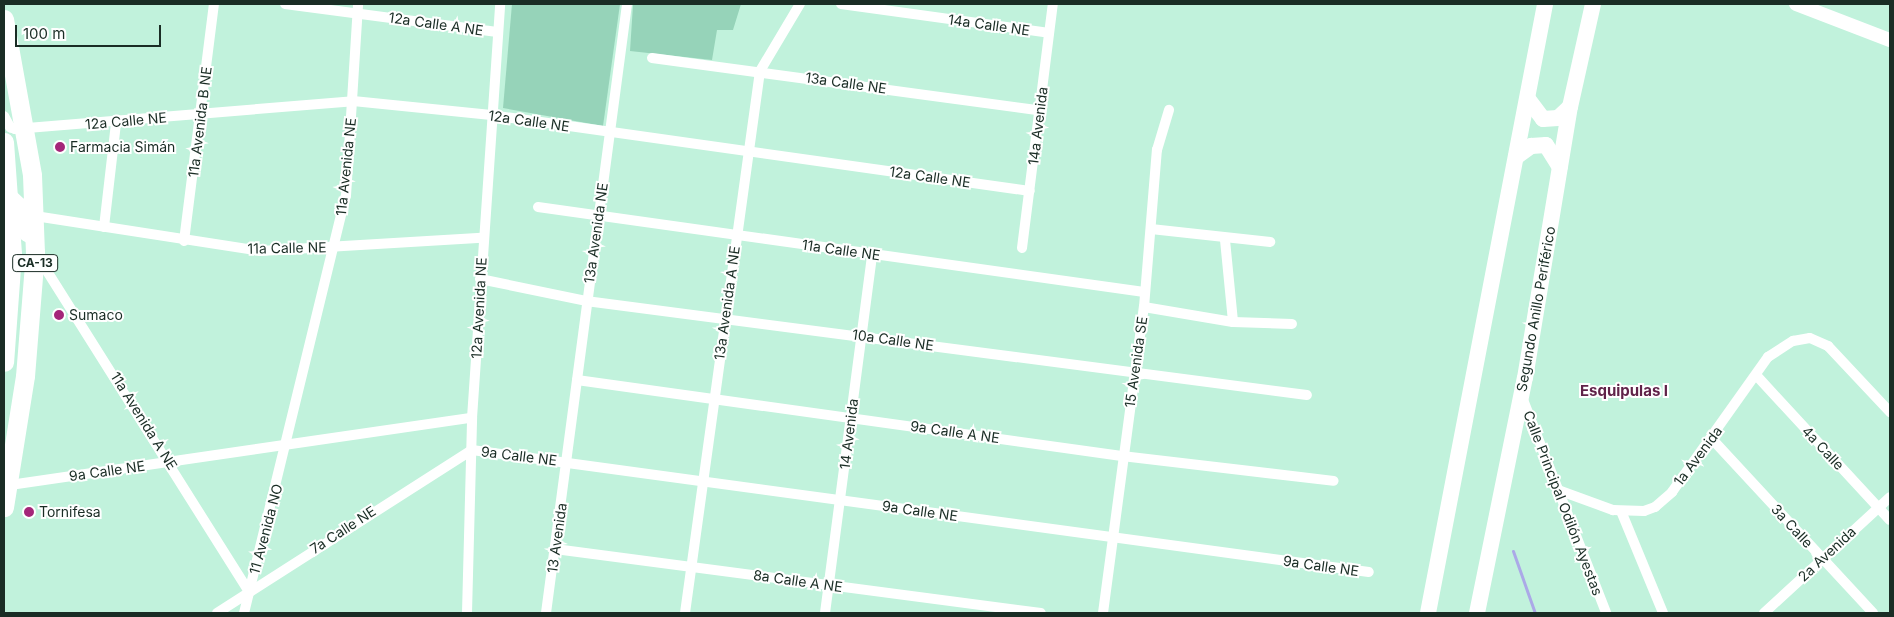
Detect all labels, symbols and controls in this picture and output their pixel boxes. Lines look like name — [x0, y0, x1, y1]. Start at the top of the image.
street label: 12a Calle A NE — [388, 9, 484, 39]
street label: 14a Calle NE — [947, 11, 1031, 39]
scale bar — [18, 15, 164, 47]
text: 100 m — [23, 24, 65, 43]
street label: 11a Avenida B NE — [185, 66, 215, 178]
street label: 13a Calle NE — [804, 69, 888, 97]
street label: 14a Avenida — [1025, 86, 1051, 166]
street label: 12a Calle NE — [487, 107, 571, 135]
street label: 12a Calle NE — [84, 109, 168, 133]
street label: 11a Avenida NE — [332, 117, 360, 217]
place label: Farmacia Simán — [70, 139, 175, 155]
marker: Farmacia Simán — [54, 141, 66, 153]
street label: 12a Calle NE — [888, 163, 972, 191]
street label: 13a Avenida NE — [581, 182, 611, 284]
street label: Segundo Anillo Periférico — [1513, 225, 1559, 393]
street label: 11a Calle NE — [801, 236, 881, 264]
street label: 11a Calle NE — [247, 239, 327, 257]
street label: 13a Avenida A NE — [711, 245, 743, 361]
road number: CA-13 — [11, 254, 59, 272]
street label: 12a Avenida NE — [468, 257, 490, 359]
place label: Sumaco — [69, 307, 123, 323]
marker: Sumaco — [53, 309, 65, 321]
street label: 15 Avenida SE — [1121, 315, 1151, 409]
street label: 10a Calle NE — [851, 326, 935, 354]
street label: 11a Avenida A NE — [107, 369, 181, 473]
district label: Esquipulas I — [1580, 382, 1668, 400]
street label: 14 Avenida — [836, 398, 862, 470]
street label: Calle Principal Odilón Ayestas — [1520, 408, 1606, 598]
street label: 9a Calle A NE — [909, 417, 1001, 447]
street label: 1a Avenida — [1670, 423, 1726, 489]
street label: 4a Calle — [1798, 423, 1848, 473]
street label: 9a Calle NE — [480, 443, 558, 469]
street label: 9a Calle NE — [68, 457, 146, 485]
street label: 11 Avenida NO — [246, 482, 286, 576]
street label: 9a Calle NE — [881, 497, 959, 525]
street label: 3a Calle — [1768, 501, 1816, 551]
street label: 13 Avenida — [544, 502, 570, 574]
street label: 7a Calle NE — [307, 503, 379, 557]
place label: Tornifesa — [39, 504, 101, 520]
marker: Tornifesa — [23, 506, 35, 518]
street label: 2a Avenida — [1795, 523, 1859, 585]
street label: 9a Calle NE — [1282, 552, 1360, 580]
street label: 8a Calle A NE — [752, 566, 844, 596]

